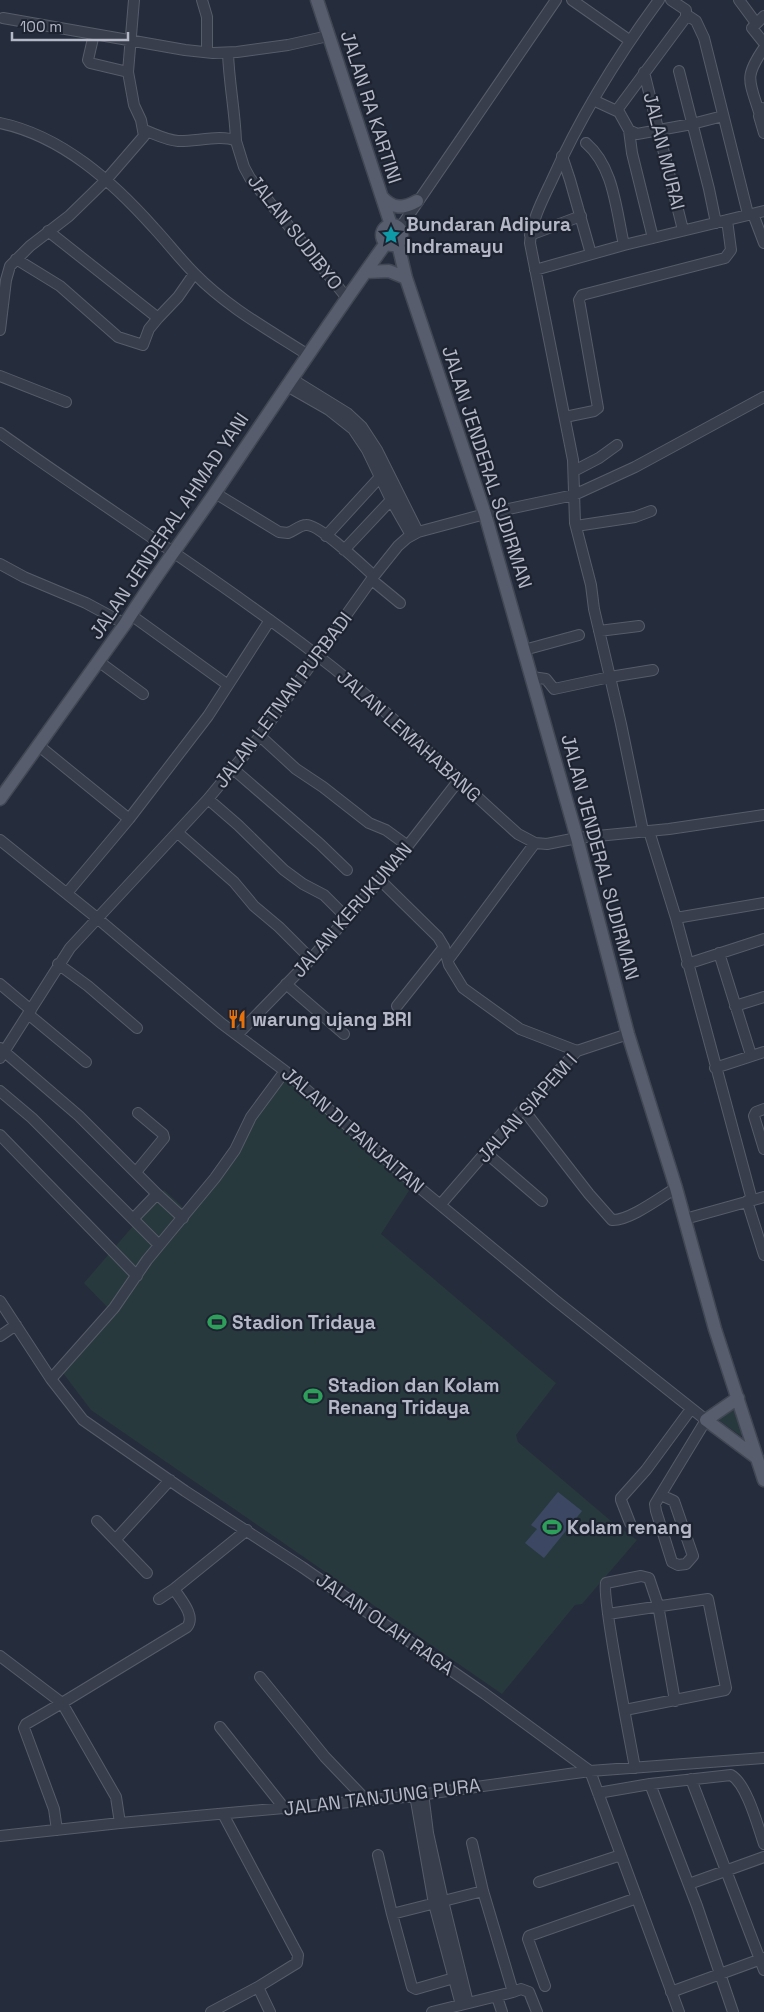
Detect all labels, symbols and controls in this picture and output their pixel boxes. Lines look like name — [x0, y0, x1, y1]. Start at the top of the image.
scale bar — [12, 10, 129, 42]
text: 100 m — [20, 17, 62, 36]
street label: JALAN RA KARTINI — [334, 27, 408, 187]
street label: JALAN MURAI — [637, 90, 691, 212]
street label: JALAN SUDIBYO — [242, 169, 348, 295]
place label: Bundaran Adipura Indramayu — [406, 212, 571, 259]
place icon: Bundaran Adipura Indramayu — [380, 224, 402, 246]
street label: JALAN JENDERAL SUDIRMAN — [436, 343, 538, 591]
street label: JALAN JENDERAL AHMAD YANI — [84, 408, 254, 644]
street label: JALAN LETNAN PURBADI — [208, 607, 358, 793]
street label: JALAN LEMAHABANG — [332, 664, 486, 808]
street label: JALAN JENDERAL SUDIRMAN — [555, 731, 645, 983]
street label: JALAN KERUKUNAN — [287, 837, 417, 983]
place label: warung ujang BRI — [252, 1007, 412, 1032]
restaurant icon: warung ujang BRI — [226, 1008, 248, 1030]
street label: JALAN SIAPEM I — [471, 1048, 583, 1168]
street label: JALAN DI PANJAITAN — [276, 1061, 430, 1199]
place label: Stadion Tridaya — [232, 1310, 376, 1335]
sports icon: Stadion Tridaya — [206, 1311, 228, 1333]
place label: Stadion dan Kolam Renang Tridaya — [328, 1373, 499, 1420]
sports icon: Stadion dan Kolam Renang Tridaya — [302, 1385, 324, 1407]
place label: Kolam renang — [567, 1515, 692, 1540]
sports icon: Kolam renang — [541, 1516, 563, 1538]
street label: JALAN OLAH RAGA — [311, 1567, 459, 1681]
street label: JALAN TANJUNG PURA — [282, 1773, 482, 1821]

